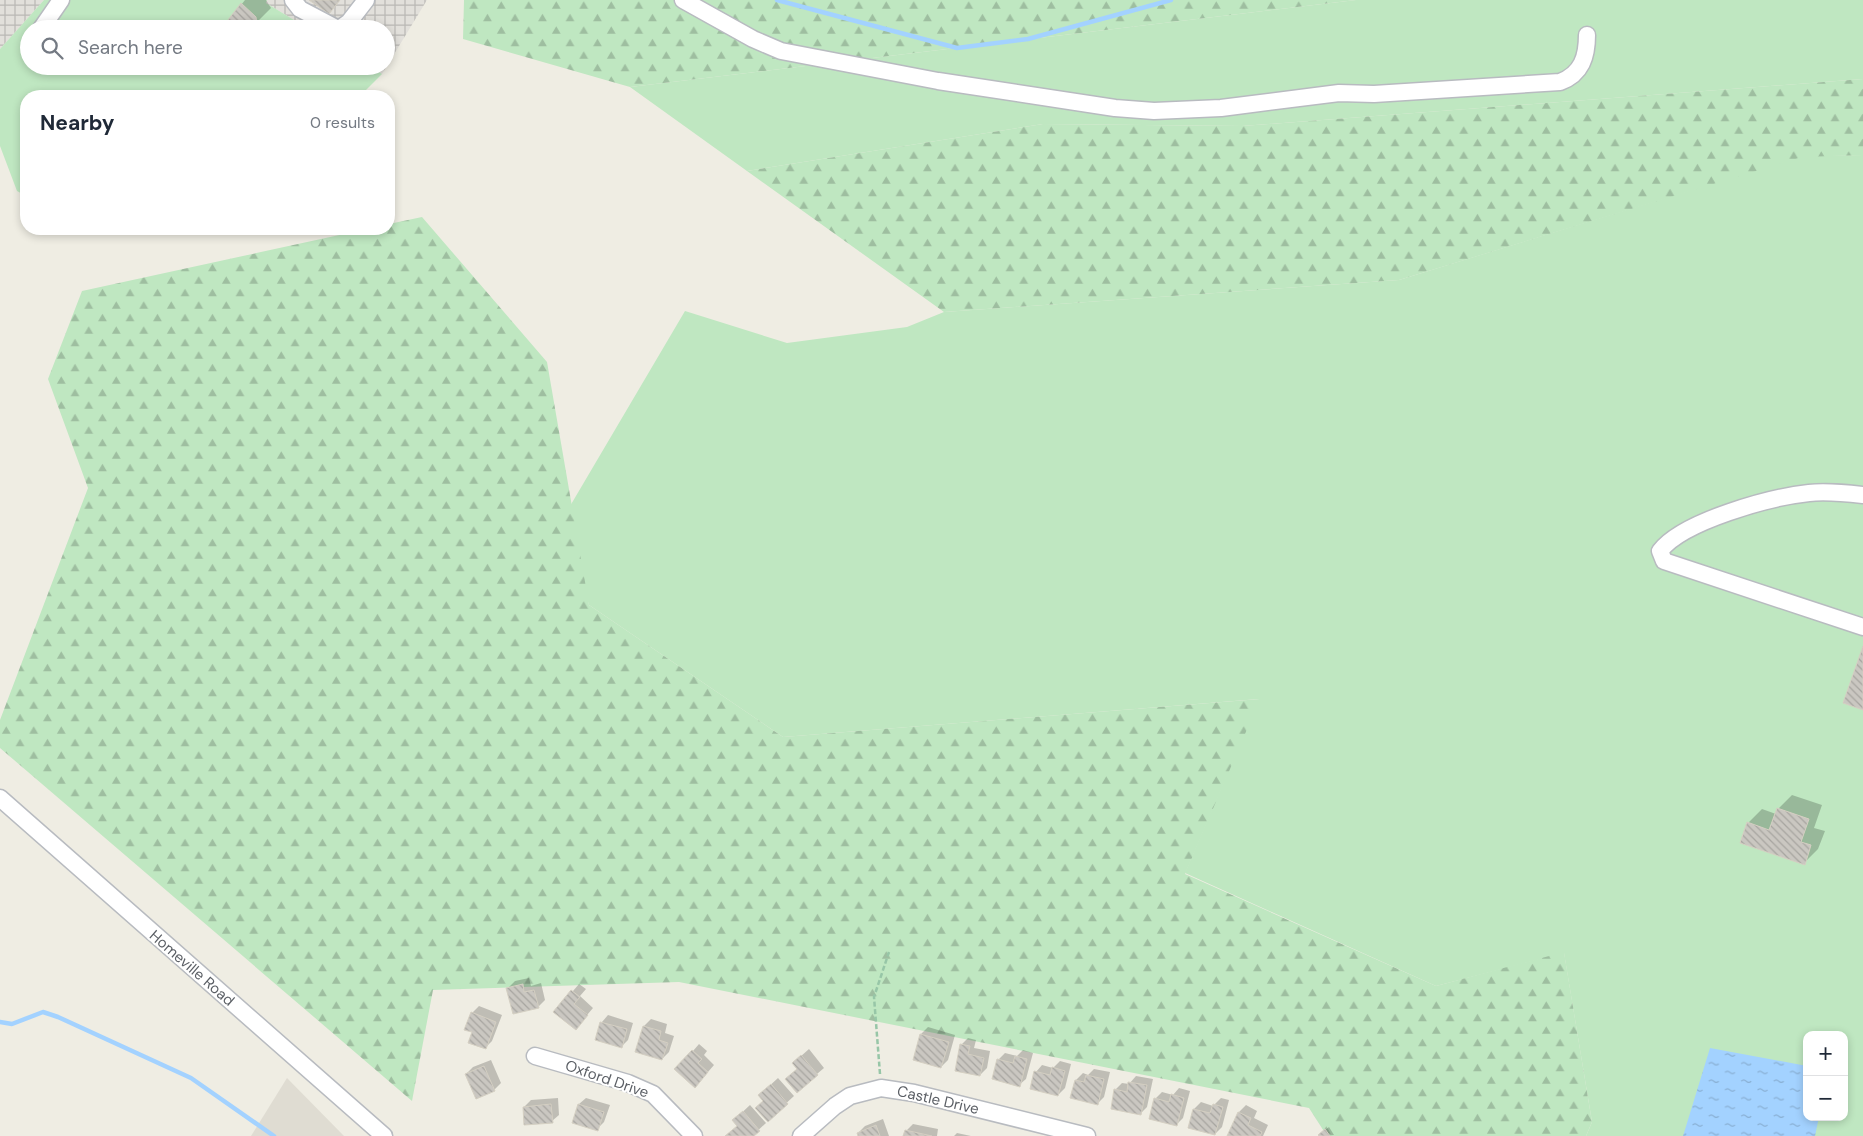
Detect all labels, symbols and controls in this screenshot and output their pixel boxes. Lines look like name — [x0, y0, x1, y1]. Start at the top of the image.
search box — [20, 20, 395, 75]
icon: search — [38, 34, 66, 62]
text: Search here — [78, 35, 183, 60]
text: Nearby — [40, 109, 114, 137]
text: 0 results — [310, 112, 375, 133]
street label: Homeville Road — [145, 926, 239, 1010]
map controls — [1803, 1031, 1848, 1121]
button: + — [1803, 1031, 1848, 1076]
street label: Oxford Drive — [563, 1055, 651, 1103]
button: − — [1803, 1076, 1848, 1121]
street label: Castle Drive — [895, 1081, 981, 1119]

